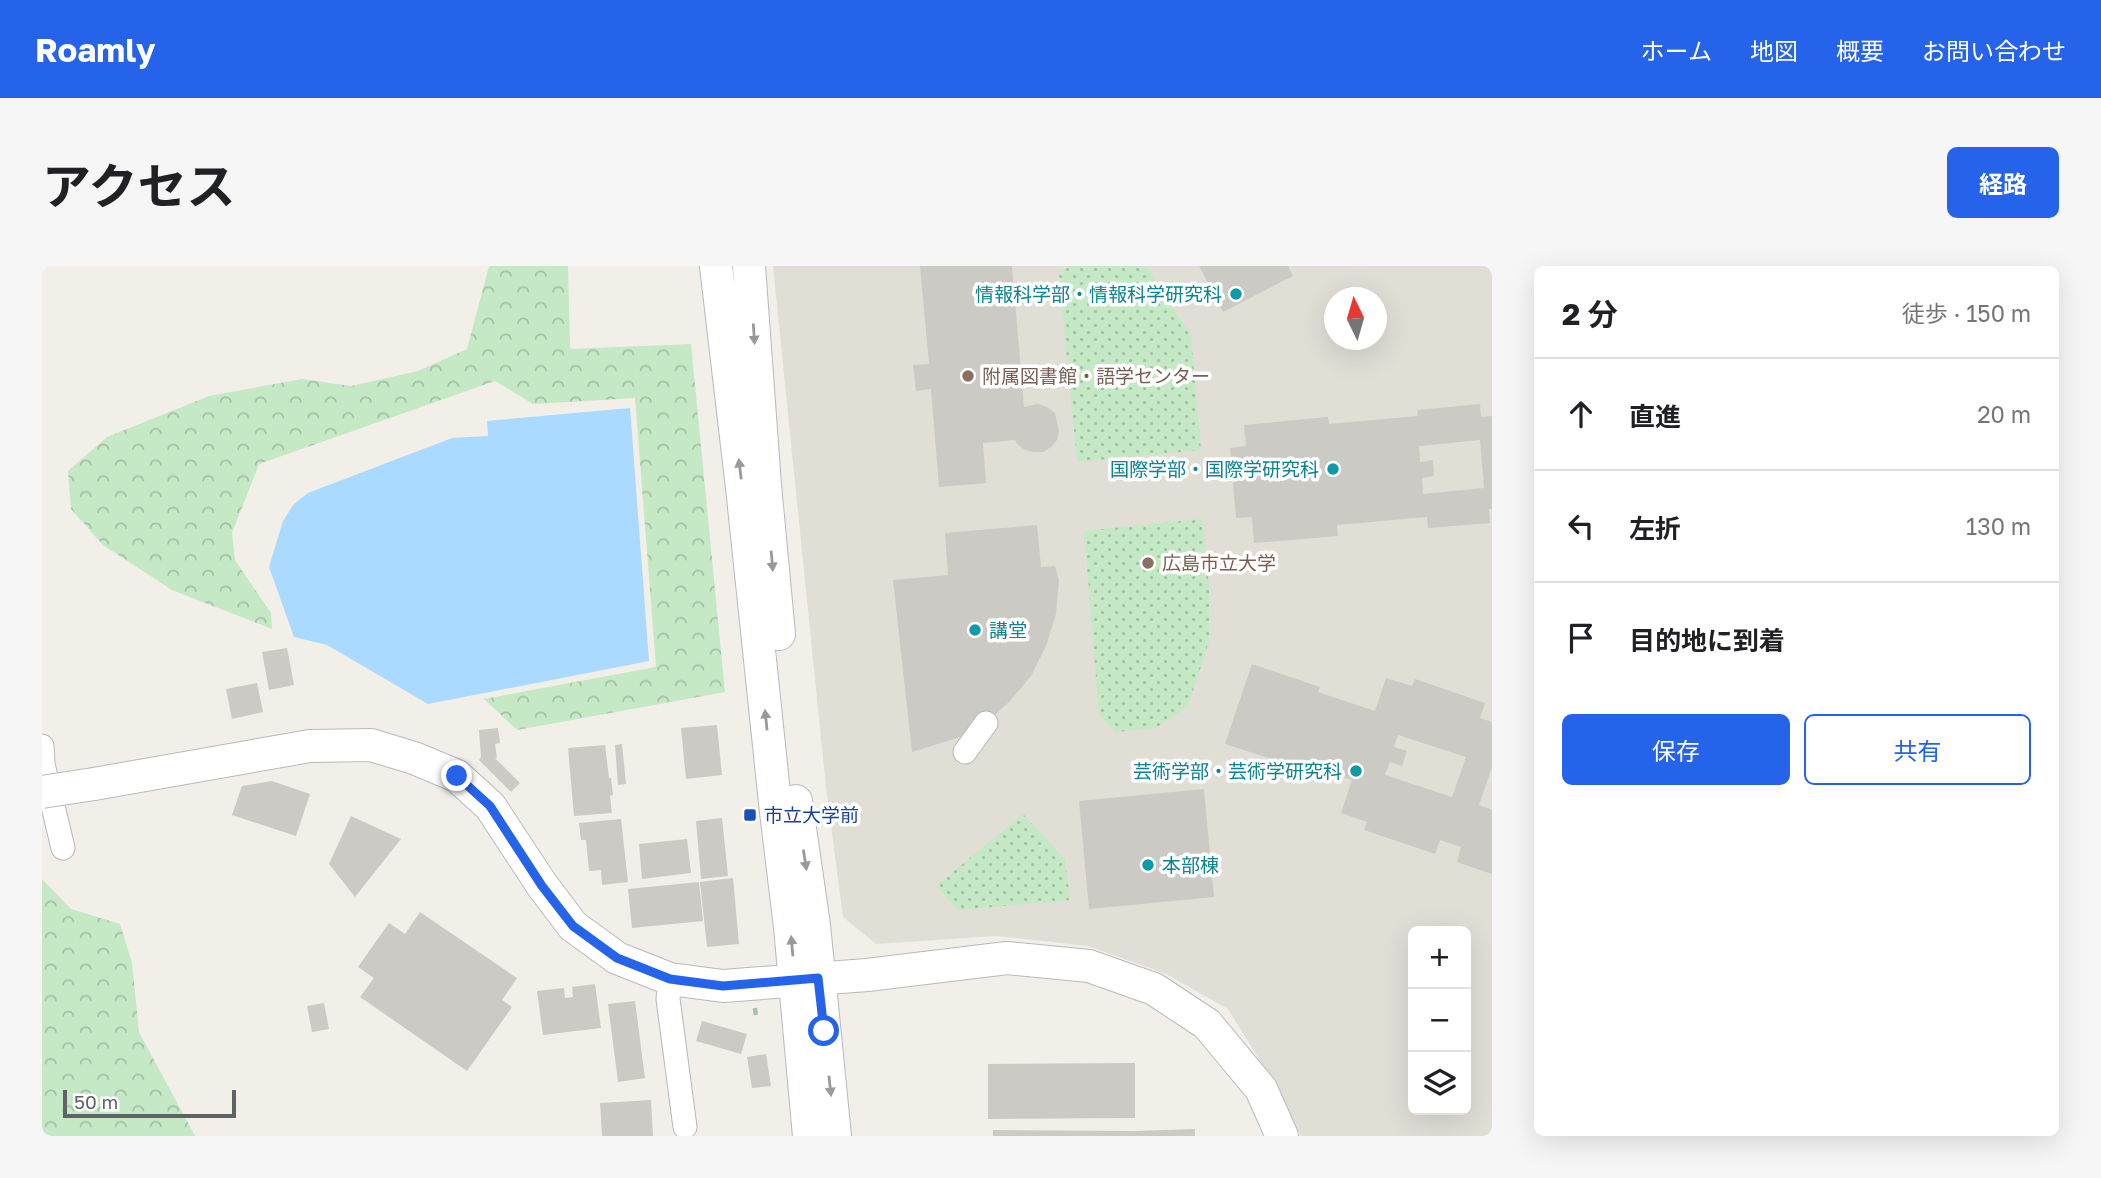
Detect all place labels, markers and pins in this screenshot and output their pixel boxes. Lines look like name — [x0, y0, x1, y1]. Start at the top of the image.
place label: 情報科学部・情報科学研究科 — [975, 282, 1222, 305]
marker: 情報科学部・情報科学研究科 — [1228, 286, 1244, 302]
place label: 附属図書館・語学センター — [982, 364, 1210, 387]
marker: 附属図書館・語学センター — [960, 368, 976, 384]
place label: 国際学部・国際学研究科 — [1110, 457, 1319, 480]
marker: 国際学部・国際学研究科 — [1325, 461, 1341, 477]
place label: 広島市立大学 — [1162, 551, 1276, 574]
marker: 広島市立大学 — [1140, 555, 1156, 571]
place label: 講堂 — [989, 618, 1027, 641]
marker: 講堂 — [967, 622, 983, 638]
place label: 芸術学部・芸術学研究科 — [1133, 759, 1342, 782]
marker: 芸術学部・芸術学研究科 — [1348, 763, 1364, 779]
place label: 市立大学前 — [764, 803, 859, 826]
marker: 市立大学前 — [742, 807, 758, 823]
place label: 本部棟 — [1162, 853, 1219, 876]
marker: 本部棟 — [1140, 857, 1156, 873]

